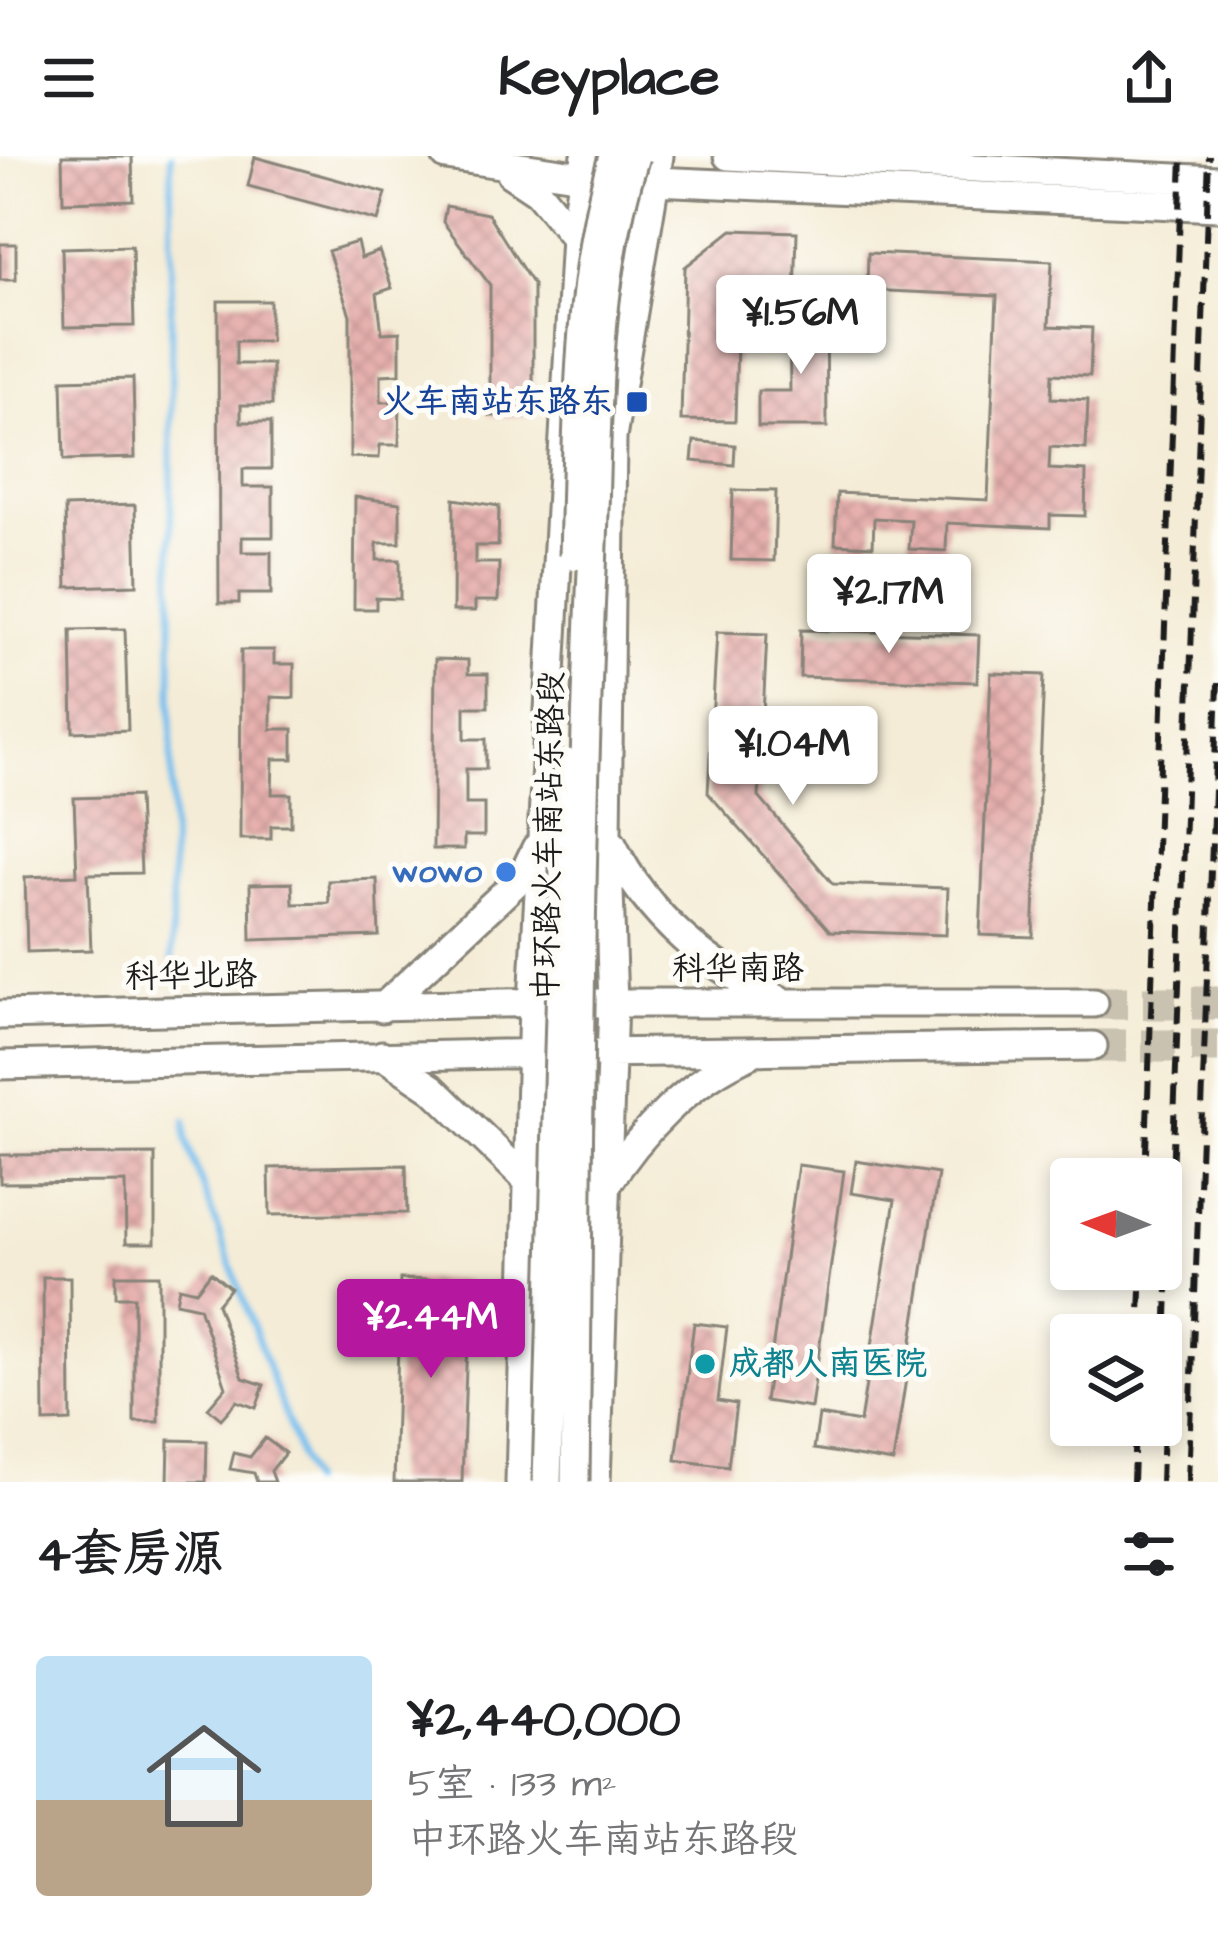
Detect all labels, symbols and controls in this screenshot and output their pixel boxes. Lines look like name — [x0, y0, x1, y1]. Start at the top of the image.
text: Keyplace — [499, 41, 719, 116]
icon: menu — [36, 45, 102, 111]
icon: share — [1116, 45, 1182, 111]
pin: ¥1.56M — [703, 275, 899, 377]
text: ¥1.56M — [743, 287, 859, 341]
place label: 火车南站东路东 — [382, 379, 613, 425]
marker: 火车南站东路东 — [624, 389, 650, 415]
pin: ¥2.17M — [791, 554, 987, 656]
text: ¥2.17M — [834, 566, 944, 620]
street label: 中环路火车南站东路段 — [523, 671, 575, 1001]
pin: ¥1.04M — [695, 706, 891, 808]
text: ¥1.04M — [736, 718, 850, 772]
place label: wowo — [392, 849, 482, 895]
marker: wowo — [493, 859, 519, 885]
street label: 科华南路 — [672, 946, 804, 992]
street label: 科华北路 — [125, 952, 257, 1000]
north arrow — [1050, 1158, 1182, 1290]
map controls — [1050, 1158, 1182, 1446]
pin: ¥2.44M — [333, 1279, 529, 1381]
text: ¥2.44M — [364, 1291, 498, 1345]
button: layers — [1050, 1314, 1182, 1446]
place label: 成都人南医院 — [729, 1341, 927, 1387]
marker: 成都人南医院 — [692, 1351, 718, 1377]
text: 4套房源 — [36, 1520, 224, 1591]
icon: filters — [1116, 1521, 1182, 1587]
text: ¥2,440,000 — [408, 1685, 681, 1756]
icon: home — [132, 1704, 276, 1848]
text: 5室 · 133 m² — [408, 1758, 617, 1812]
text: 中环路火车南站东路段 — [408, 1814, 798, 1868]

